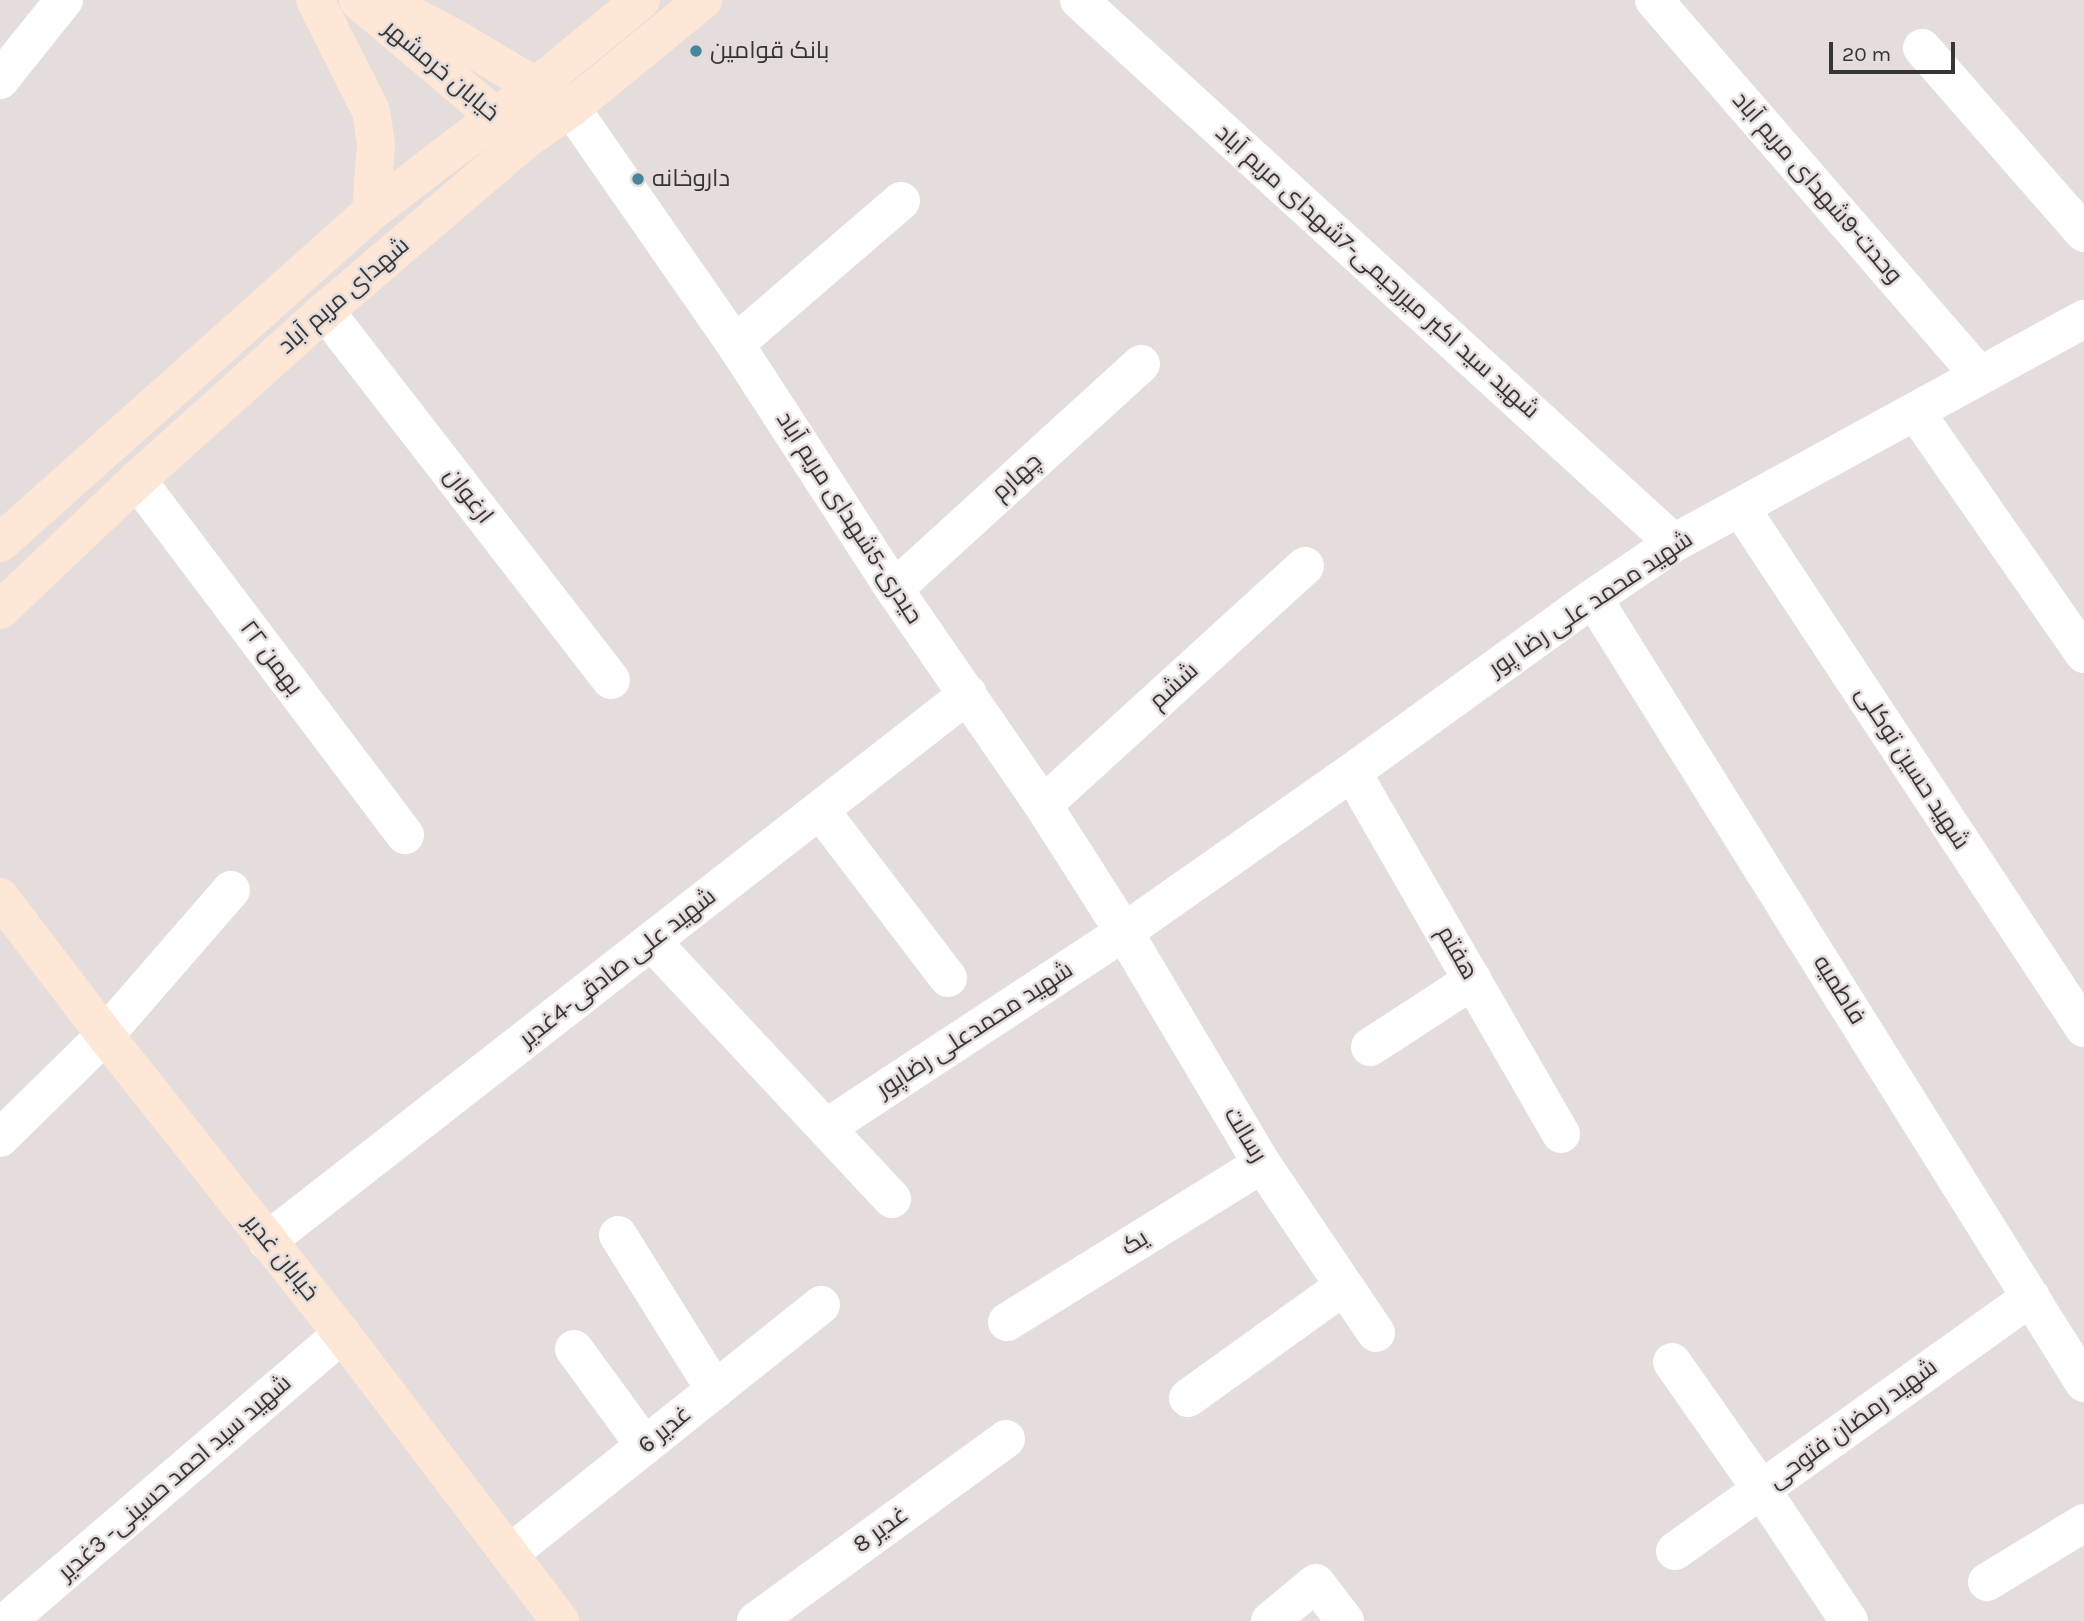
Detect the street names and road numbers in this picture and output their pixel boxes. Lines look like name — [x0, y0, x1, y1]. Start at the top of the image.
street label: خیابان خرمشهر — [377, 14, 505, 128]
street label: وحدت-9شهدای مریم آباد — [1726, 86, 1908, 290]
street label: شهید سید اکبر میررحیمی-7شهدای مریم آباد — [1209, 119, 1545, 425]
street label: شهدای مریم آباد — [273, 231, 415, 361]
street label: حیدری-5شهدای مریم آباد — [770, 407, 928, 629]
street label: چهارم — [986, 447, 1048, 507]
street label: ارغوان — [437, 462, 499, 530]
street label: شهید محمد علی رضا پور — [1484, 525, 1698, 683]
street label: ۲۲ بهمن — [234, 615, 308, 701]
street label: ششم — [1143, 656, 1205, 716]
street label: شهید حسین توکلی — [1849, 681, 1975, 855]
street label: شهید علی صادقی-4غدیر — [514, 882, 722, 1054]
street label: هفتم — [1430, 921, 1484, 985]
street label: فاطمیه — [1806, 950, 1872, 1030]
street label: شهید محمدعلی رضاپور — [871, 956, 1079, 1104]
street label: رسالت — [1217, 1102, 1273, 1168]
street label: خیابان غدیر — [237, 1209, 325, 1307]
street label: یک — [1116, 1224, 1154, 1262]
street label: شهید رمضان فتوحی — [1763, 1353, 1943, 1495]
street label: شهید سید احمد حسینی- 3غدیر — [53, 1369, 297, 1587]
street label: غدیر 6 — [633, 1400, 697, 1460]
street label: غدیر 8 — [848, 1500, 914, 1560]

